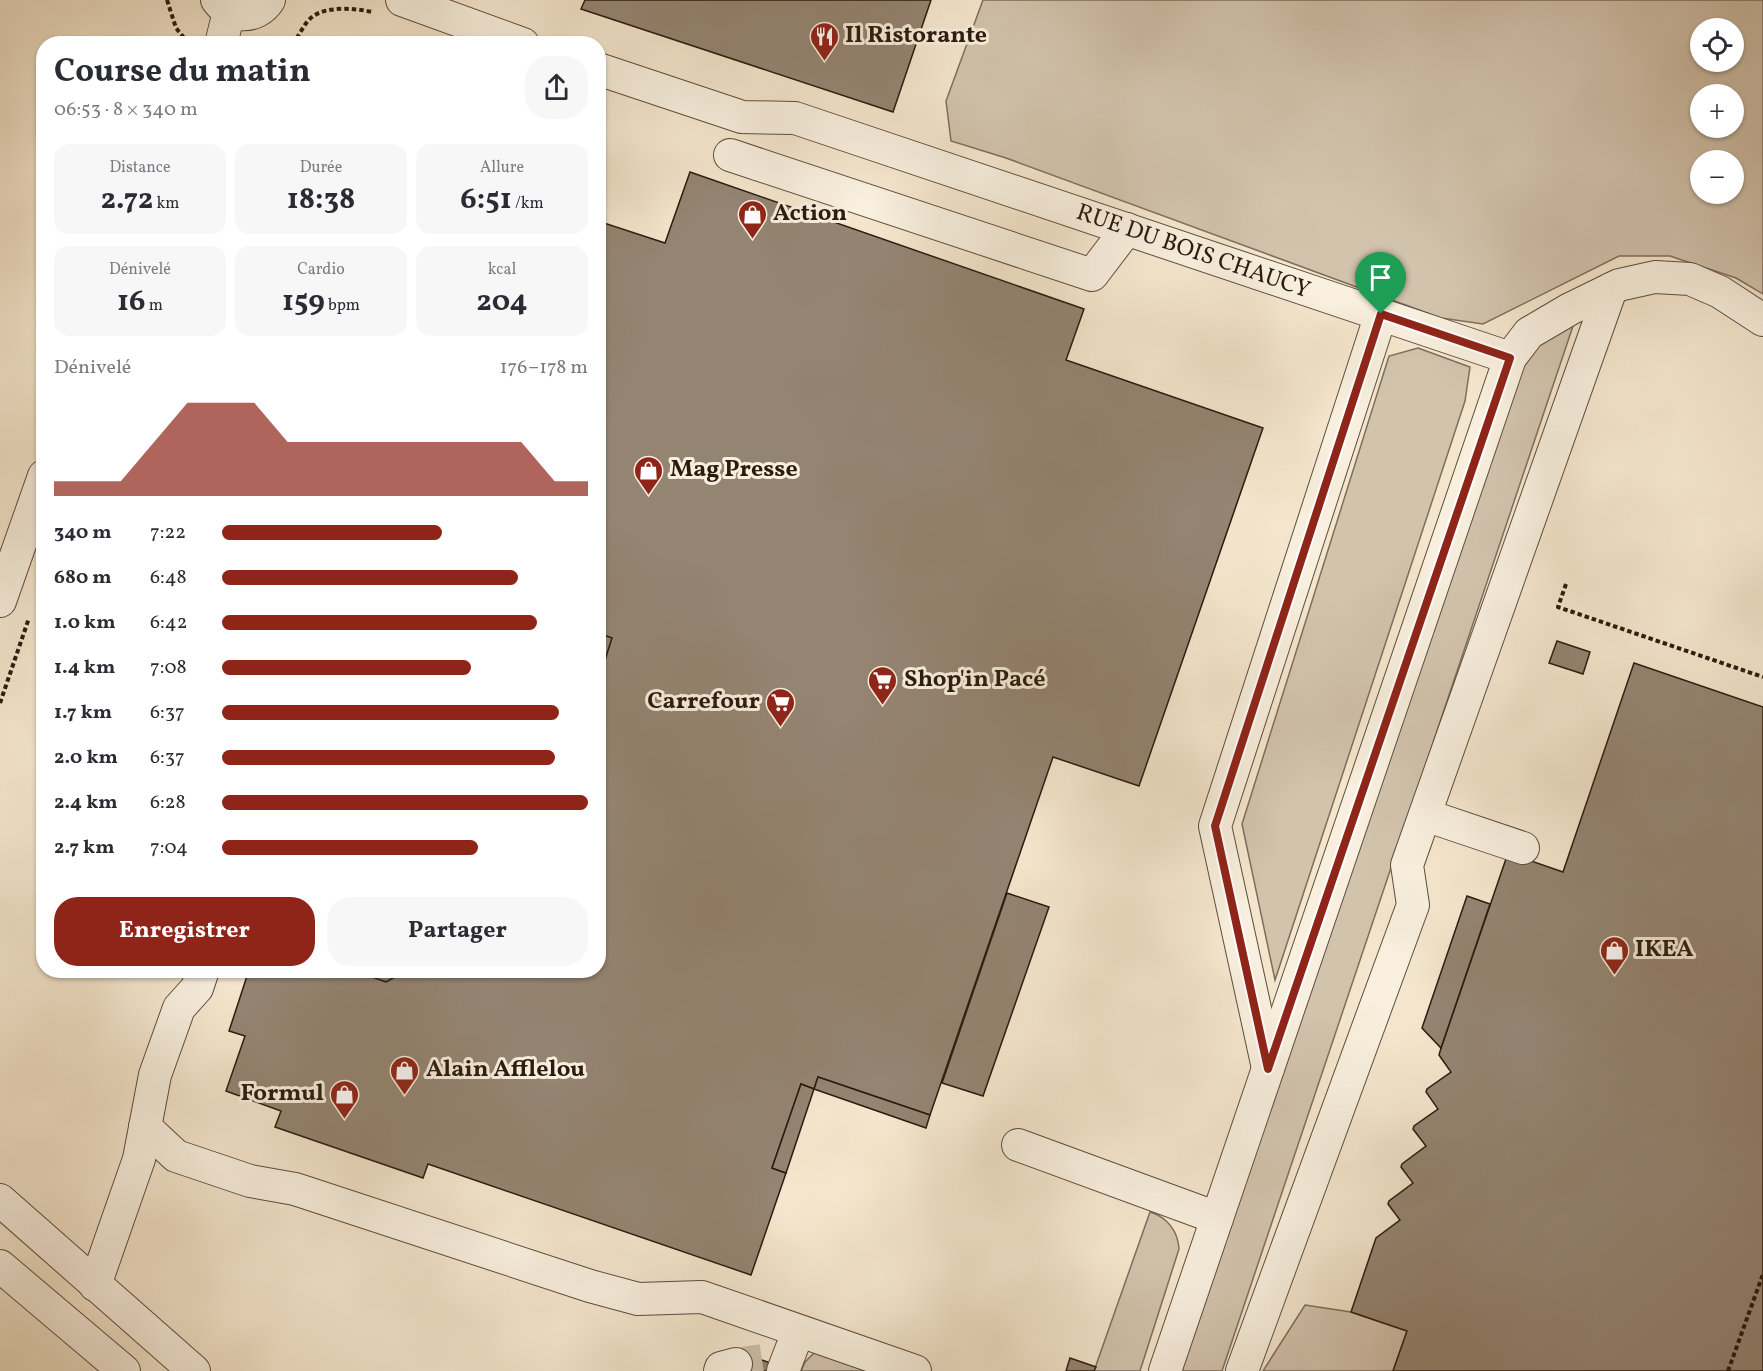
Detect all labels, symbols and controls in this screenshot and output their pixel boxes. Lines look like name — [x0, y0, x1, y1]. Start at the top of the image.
map controls — [1690, 18, 1744, 204]
button: locate — [1690, 18, 1744, 72]
place label: Il Ristorante — [845, 19, 987, 53]
restaurant icon: Il Ristorante — [808, 20, 840, 62]
text: Course du matin — [54, 50, 311, 96]
button: share — [525, 56, 588, 119]
button: + — [1690, 84, 1744, 138]
text: 06:53 · 8 × 340 m — [54, 96, 198, 124]
button: − — [1690, 150, 1744, 204]
text: Distance — [109, 157, 171, 179]
text: Durée — [300, 157, 342, 179]
text: Allure — [480, 157, 524, 179]
text: 2.72 — [101, 179, 153, 221]
text: 18:38 — [287, 179, 355, 221]
text: 6:51 — [460, 179, 512, 221]
text: km — [153, 193, 179, 215]
text: /km — [512, 193, 544, 215]
street label: RUE DU BOIS CHAUCY — [1071, 196, 1315, 308]
place label: Action — [773, 197, 847, 231]
shop icon: Action — [736, 198, 768, 240]
pin — [1355, 252, 1406, 314]
text: Dénivelé — [109, 259, 171, 281]
text: Cardio — [297, 259, 345, 281]
text: kcal — [488, 259, 516, 281]
icon: arrive — [1364, 261, 1397, 294]
text: 16 — [117, 281, 146, 323]
text: 159 — [282, 281, 325, 323]
text: 204 — [476, 281, 528, 323]
text: m — [146, 295, 163, 317]
text: bpm — [325, 295, 360, 317]
text: Dénivelé — [54, 354, 131, 382]
text: 176–178 m — [500, 354, 588, 382]
place label: Mag Presse — [670, 453, 798, 487]
shop icon: Mag Presse — [633, 454, 665, 496]
text: 340 m — [54, 519, 112, 547]
text: 7:22 — [150, 519, 186, 547]
text: 680 m — [54, 564, 112, 592]
text: 6:48 — [150, 564, 187, 592]
text: 1.0 km — [54, 609, 116, 637]
text: 6:42 — [150, 609, 188, 637]
text: 1.4 km — [54, 654, 115, 682]
text: 7:08 — [150, 654, 187, 682]
place label: Shop'in Pacé — [904, 663, 1046, 697]
supermarket icon: Shop'in Pacé — [867, 664, 899, 706]
place label: Carrefour — [647, 685, 760, 719]
supermarket icon: Carrefour — [765, 686, 797, 728]
text: 1.7 km — [54, 699, 112, 727]
text: 6:37 — [150, 699, 185, 727]
text: 2.0 km — [54, 744, 118, 772]
text: 6:37 — [150, 744, 185, 772]
text: 2.4 km — [54, 789, 118, 817]
text: 6:28 — [150, 789, 186, 817]
text: 2.7 km — [54, 834, 115, 862]
text: 7:04 — [150, 834, 188, 862]
button: Enregistrer — [54, 897, 315, 966]
button: Partager — [327, 897, 588, 966]
place label: IKEA — [1635, 933, 1694, 967]
shop icon: IKEA — [1598, 934, 1630, 976]
place label: Alain Afflelou — [426, 1053, 585, 1087]
shop icon: Alain Afflelou — [389, 1054, 421, 1096]
place label: Formul — [240, 1077, 324, 1111]
shop icon: Formul — [329, 1078, 361, 1120]

